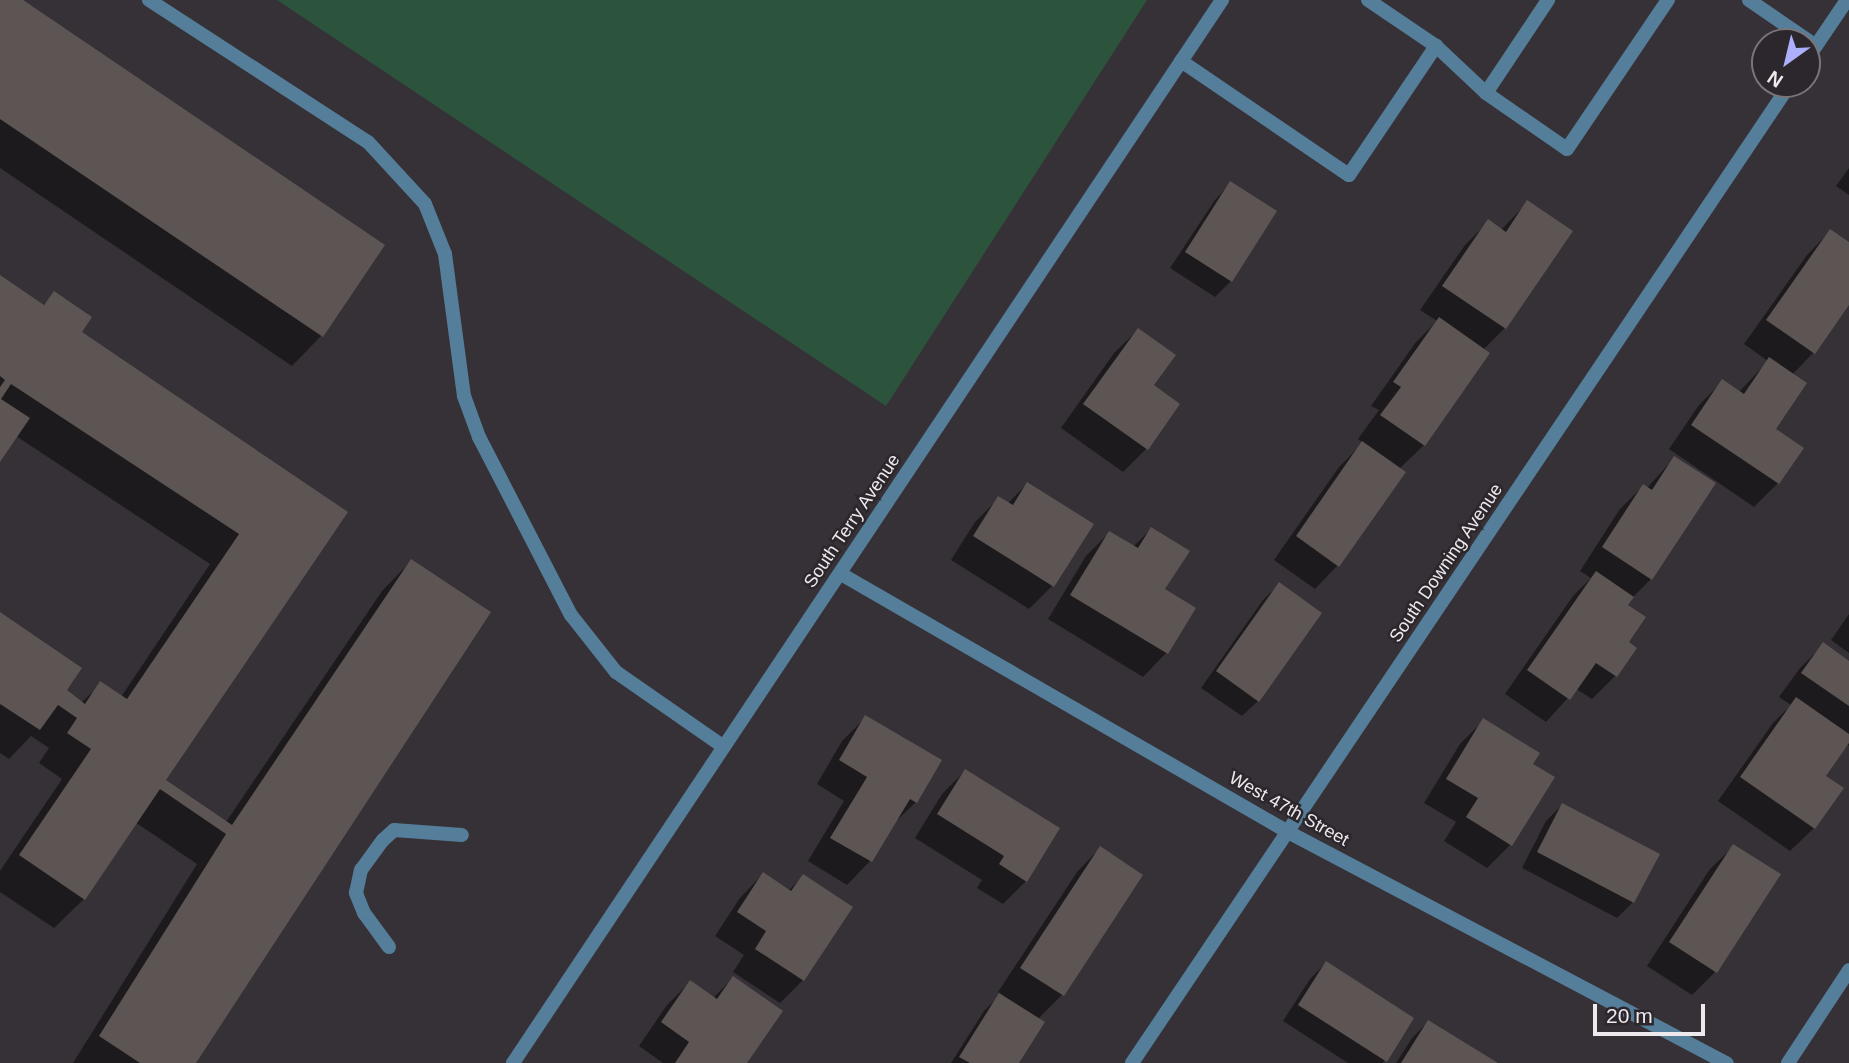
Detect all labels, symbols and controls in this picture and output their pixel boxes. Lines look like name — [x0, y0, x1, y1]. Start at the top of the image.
north arrow — [1751, 28, 1821, 98]
text: N — [1764, 67, 1787, 92]
street label: South Terry Avenue — [799, 450, 905, 592]
street label: South Downing Avenue — [1385, 479, 1507, 647]
street label: West 47th Street — [1225, 767, 1353, 851]
scale bar — [1597, 990, 1709, 1034]
text: 20 m — [1606, 1004, 1653, 1027]

